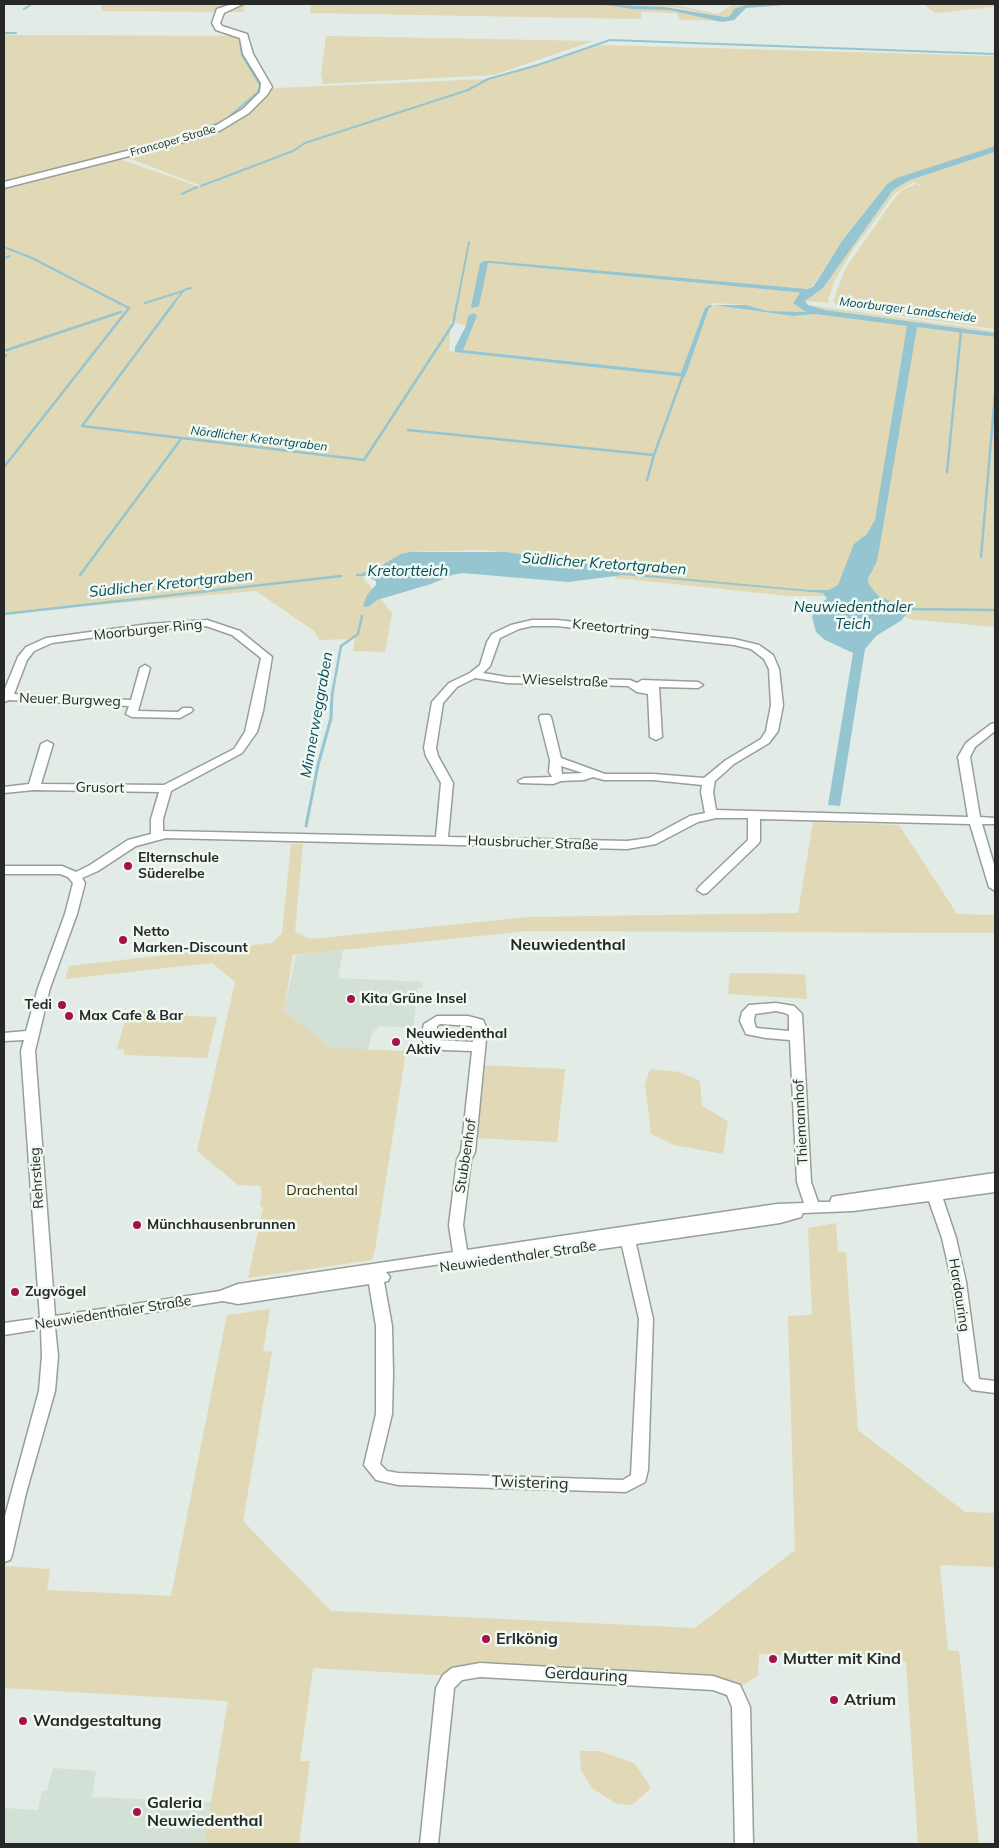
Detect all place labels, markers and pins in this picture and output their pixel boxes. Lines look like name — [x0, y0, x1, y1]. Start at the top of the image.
place label: Elternschule Süderelbe — [138, 850, 219, 882]
marker: Elternschule Süderelbe — [122, 860, 134, 872]
place label: Netto Marken-Discount — [133, 924, 248, 956]
marker: Netto Marken-Discount — [117, 934, 129, 946]
place label: Kita Grüne Insel — [361, 991, 467, 1007]
marker: Kita Grüne Insel — [345, 993, 357, 1005]
place label: Tedi — [24, 997, 52, 1013]
marker: Tedi — [56, 999, 68, 1011]
place label: Max Cafe & Bar — [79, 1008, 183, 1024]
marker: Max Cafe & Bar — [63, 1010, 75, 1022]
place label: Neuwiedenthal Aktiv — [406, 1026, 507, 1058]
marker: Neuwiedenthal Aktiv — [390, 1036, 402, 1048]
place label: Münchhausenbrunnen — [147, 1217, 296, 1233]
marker: Münchhausenbrunnen — [131, 1219, 143, 1231]
place label: Zugvögel — [25, 1284, 86, 1300]
marker: Zugvögel — [9, 1286, 21, 1298]
place label: Erlkönig — [496, 1629, 558, 1649]
marker: Erlkönig — [480, 1633, 492, 1645]
place label: Mutter mit Kind — [783, 1649, 901, 1669]
marker: Mutter mit Kind — [767, 1653, 779, 1665]
place label: Atrium — [844, 1690, 896, 1710]
marker: Atrium — [828, 1694, 840, 1706]
place label: Wandgestaltung — [33, 1711, 161, 1731]
marker: Wandgestaltung — [17, 1715, 29, 1727]
place label: Galeria Neuwiedenthal — [147, 1793, 263, 1831]
marker: Galeria Neuwiedenthal — [131, 1806, 143, 1818]

